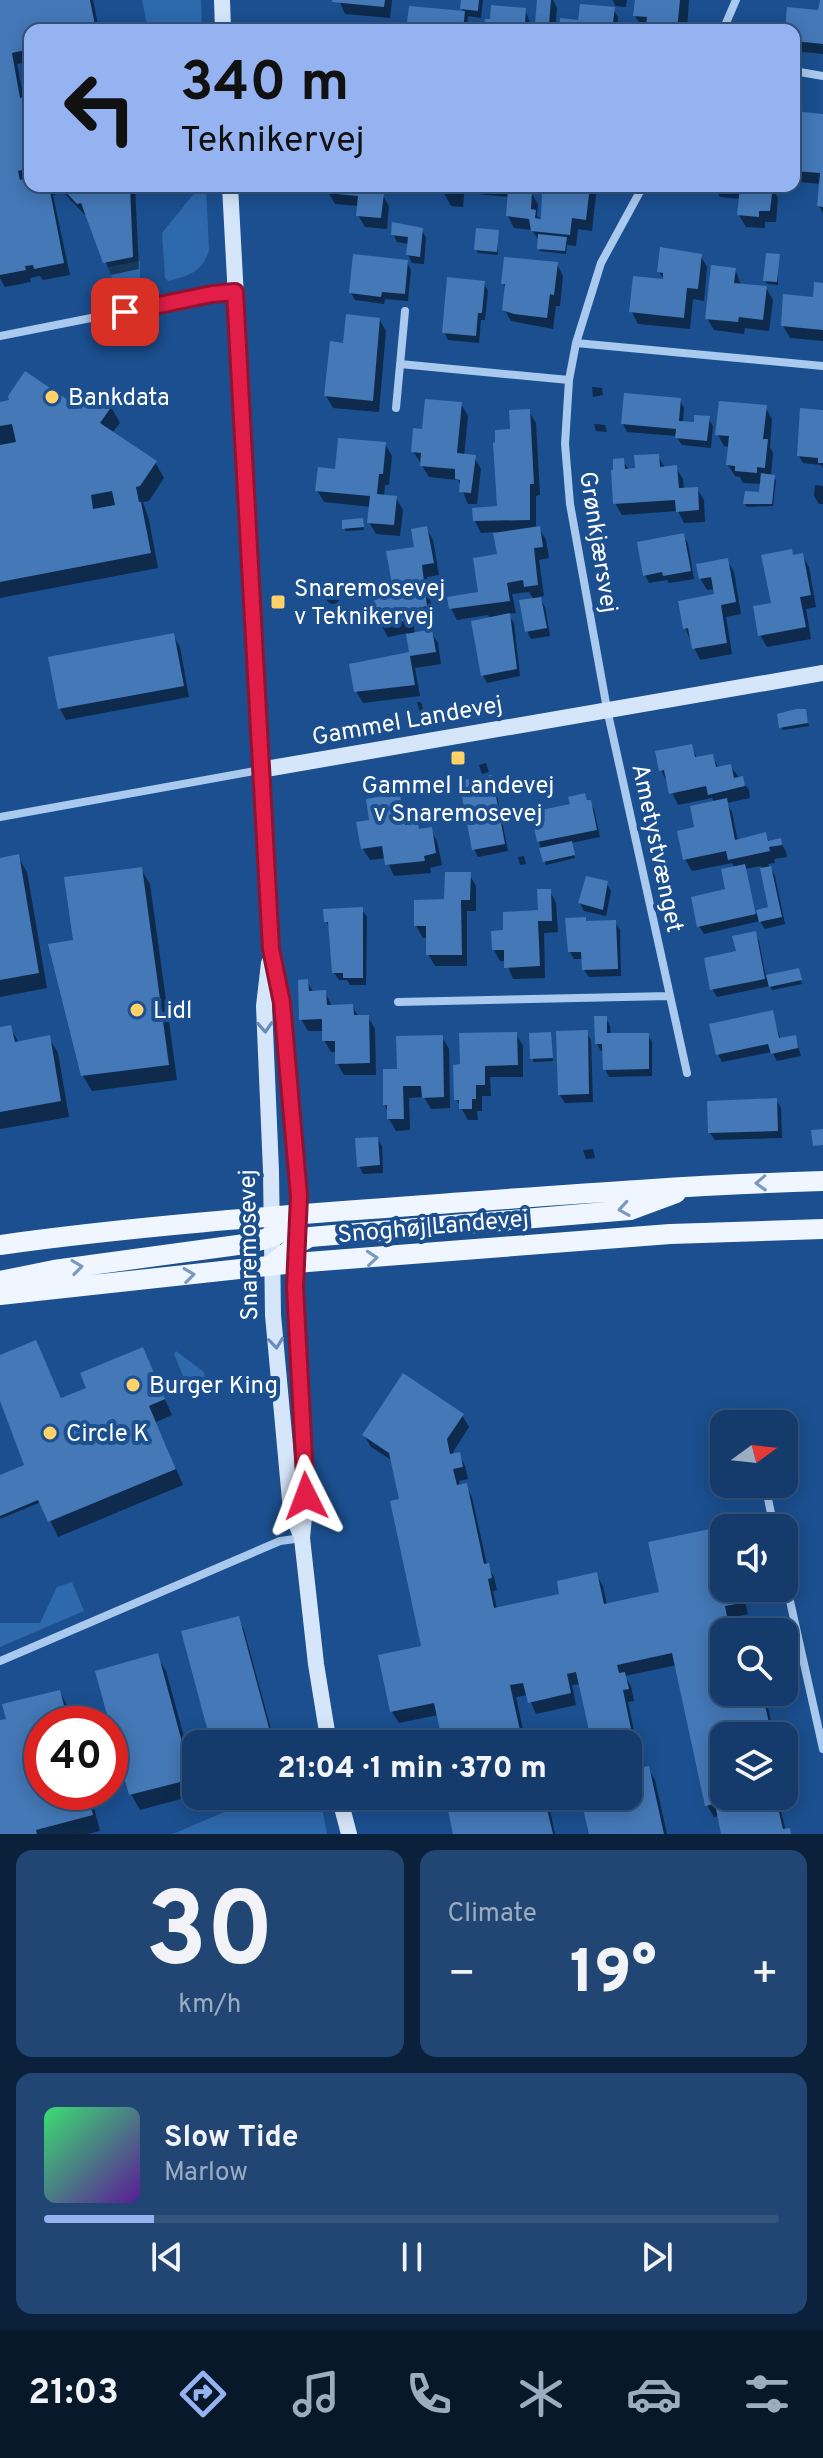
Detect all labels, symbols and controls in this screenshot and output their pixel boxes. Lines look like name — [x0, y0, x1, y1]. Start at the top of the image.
text: 340 m — [180, 50, 349, 120]
icon: left — [48, 56, 152, 160]
text: Teknikervej — [180, 119, 365, 165]
pin — [91, 278, 159, 346]
icon: arrive — [103, 290, 147, 334]
place label: Bankdata — [68, 384, 170, 414]
marker: Bankdata — [43, 388, 61, 406]
street label: Grønkjærsvej — [571, 469, 623, 615]
place label: Snaremosevej v Teknikervej — [294, 575, 445, 633]
marker: Snaremosevej v Teknikervej — [269, 593, 287, 611]
street label: Gammel Landevej — [310, 690, 505, 753]
marker: Gammel Landevej v Snaremosevej — [449, 749, 467, 767]
street label: Ametystvænget — [624, 761, 689, 936]
place label: Gammel Landevej v Snaremosevej — [362, 772, 554, 830]
place label: Lidl — [153, 997, 192, 1027]
marker: Lidl — [128, 1001, 146, 1019]
one-way arrow — [256, 1021, 273, 1034]
street label: Snaremosevej — [234, 1169, 266, 1321]
one-way arrow — [754, 1174, 767, 1191]
one-way arrow — [618, 1200, 631, 1217]
street label: Snoghøj Landevej — [336, 1205, 530, 1251]
one-way arrow — [366, 1250, 379, 1267]
one-way arrow — [70, 1259, 83, 1276]
one-way arrow — [182, 1267, 196, 1284]
one-way arrow — [267, 1337, 284, 1350]
place label: Burger King — [149, 1372, 278, 1402]
marker: Burger King — [124, 1376, 142, 1394]
north arrow — [710, 1410, 798, 1498]
map controls — [710, 1410, 798, 1810]
place label: Circle K — [66, 1420, 149, 1450]
marker: Circle K — [41, 1424, 59, 1442]
position arrow — [264, 1454, 348, 1538]
button: sound — [710, 1514, 798, 1602]
button: search — [710, 1618, 798, 1706]
speed limit sign: 40 — [24, 1706, 128, 1810]
button: layers — [710, 1722, 798, 1810]
text: 21:04 · 1 min · 370 m — [277, 1751, 547, 1788]
text: 30 — [145, 1871, 274, 2003]
text: Climate — [448, 1898, 537, 1931]
text: 19° — [570, 1938, 657, 2014]
text: − — [448, 1948, 476, 2004]
text: + — [751, 1948, 779, 2004]
text: km/h — [178, 1989, 241, 2022]
text: Slow Tide — [164, 2120, 298, 2157]
text: Marlow — [164, 2157, 248, 2190]
icon: previous — [145, 2235, 189, 2279]
icon: pause — [390, 2235, 434, 2279]
icon: next — [635, 2235, 679, 2279]
icon: directions — [175, 2366, 231, 2422]
icon: music — [288, 2366, 344, 2422]
icon: phone — [401, 2366, 457, 2422]
icon: climate — [513, 2366, 569, 2422]
icon: car — [626, 2366, 682, 2422]
icon: filters — [739, 2366, 795, 2422]
text: 21:03 — [28, 2371, 119, 2417]

